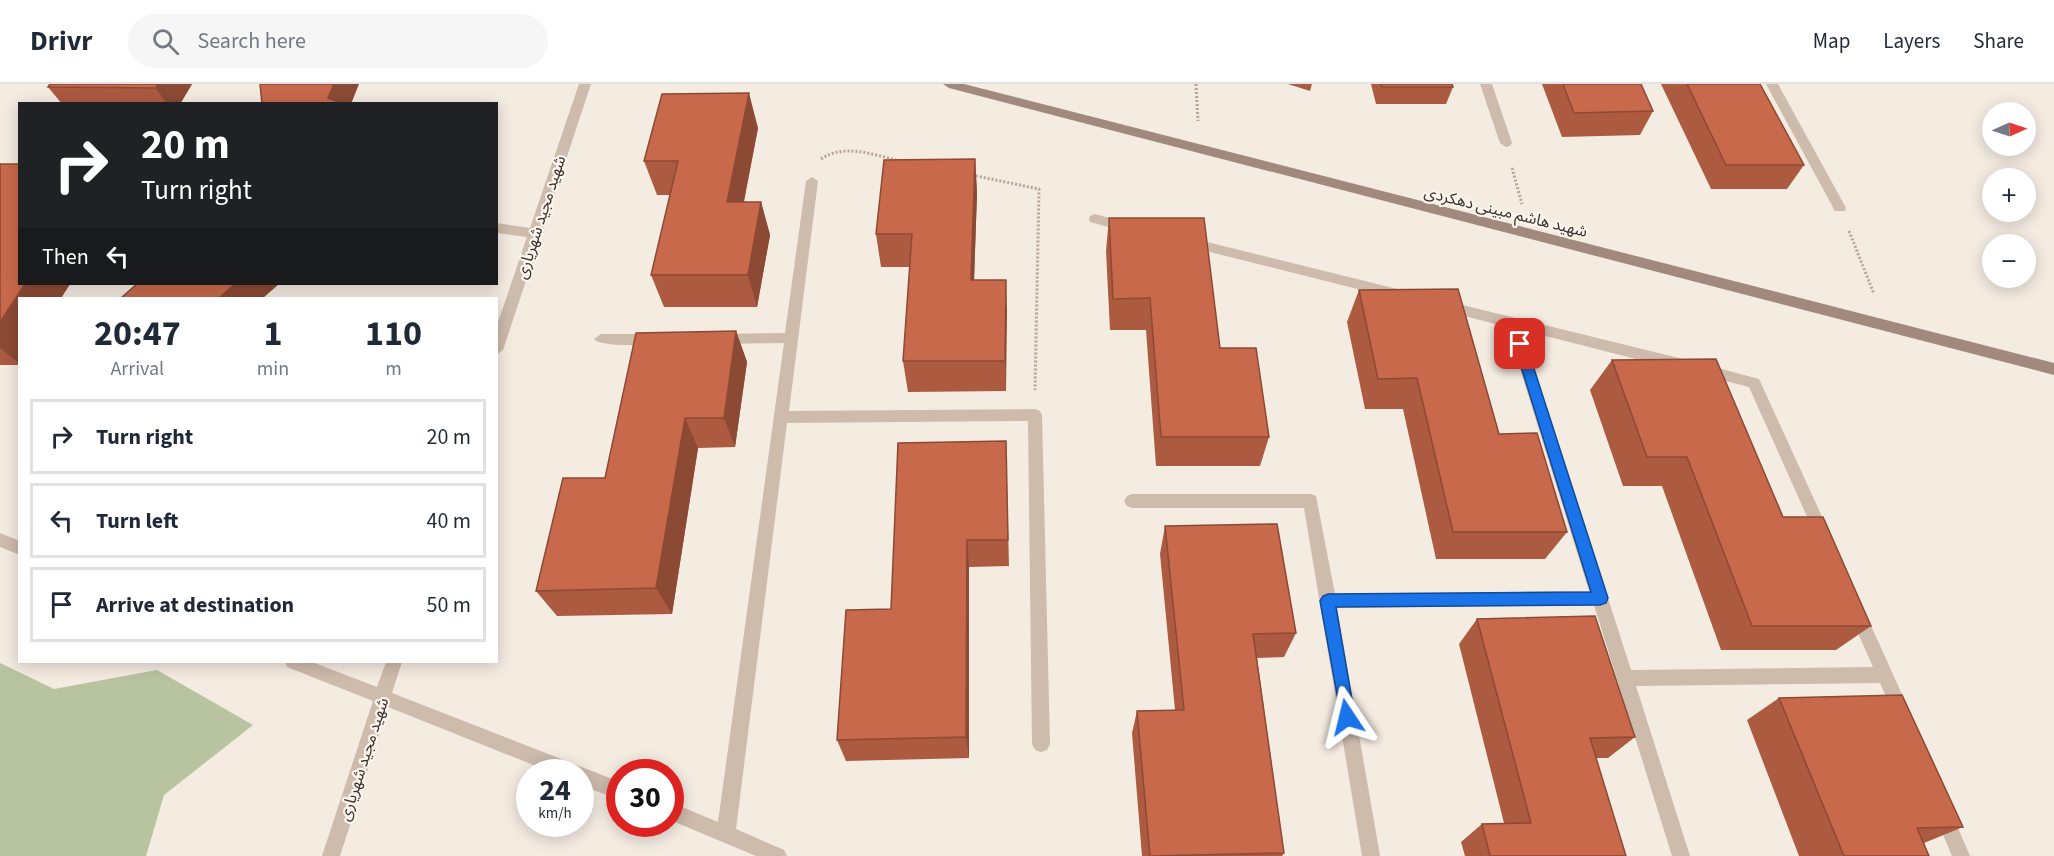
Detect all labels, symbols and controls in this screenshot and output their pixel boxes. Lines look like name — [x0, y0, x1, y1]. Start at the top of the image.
search box — [128, 14, 548, 68]
text: Drivr — [30, 21, 92, 61]
icon: search — [149, 25, 182, 58]
text: Search here — [197, 25, 306, 57]
text: Map — [1813, 26, 1850, 56]
text: Layers — [1883, 26, 1940, 56]
text: Share — [1973, 26, 2024, 56]
north arrow — [1982, 102, 2036, 156]
map controls — [1982, 102, 2036, 288]
text: 20 m — [141, 115, 230, 175]
icon: right — [42, 126, 120, 204]
street label: شهید مجید شهریاری — [511, 153, 571, 282]
button: + — [1982, 168, 2036, 222]
text: Turn right — [141, 171, 252, 210]
street label: شهید هاشم مبینی دهکردی — [1421, 181, 1590, 244]
button: − — [1982, 234, 2036, 288]
icon: left — [101, 240, 134, 273]
text: Then — [42, 241, 89, 273]
text: 20:47 — [94, 308, 181, 359]
text: 1 — [263, 308, 282, 359]
text: 110 — [365, 308, 422, 359]
pin — [1494, 318, 1545, 369]
icon: arrive — [1503, 327, 1536, 360]
text: Arrival — [110, 355, 164, 383]
text: min — [257, 355, 289, 383]
text: m — [385, 355, 402, 383]
icon: right — [45, 420, 78, 453]
text: Turn right — [96, 421, 193, 453]
text: 20 m — [426, 421, 471, 453]
icon: left — [45, 504, 78, 537]
text: Turn left — [96, 505, 178, 537]
text: 40 m — [426, 505, 471, 537]
icon: arrive — [45, 588, 78, 621]
text: Arrive at destination — [96, 589, 294, 621]
text: 50 m — [426, 589, 471, 621]
position arrow — [1315, 685, 1379, 749]
street label: شهید مجید شهریاری — [334, 695, 394, 824]
speed limit sign: 30 — [606, 759, 684, 837]
text: 24 — [539, 769, 571, 812]
text: km/h — [538, 803, 572, 824]

